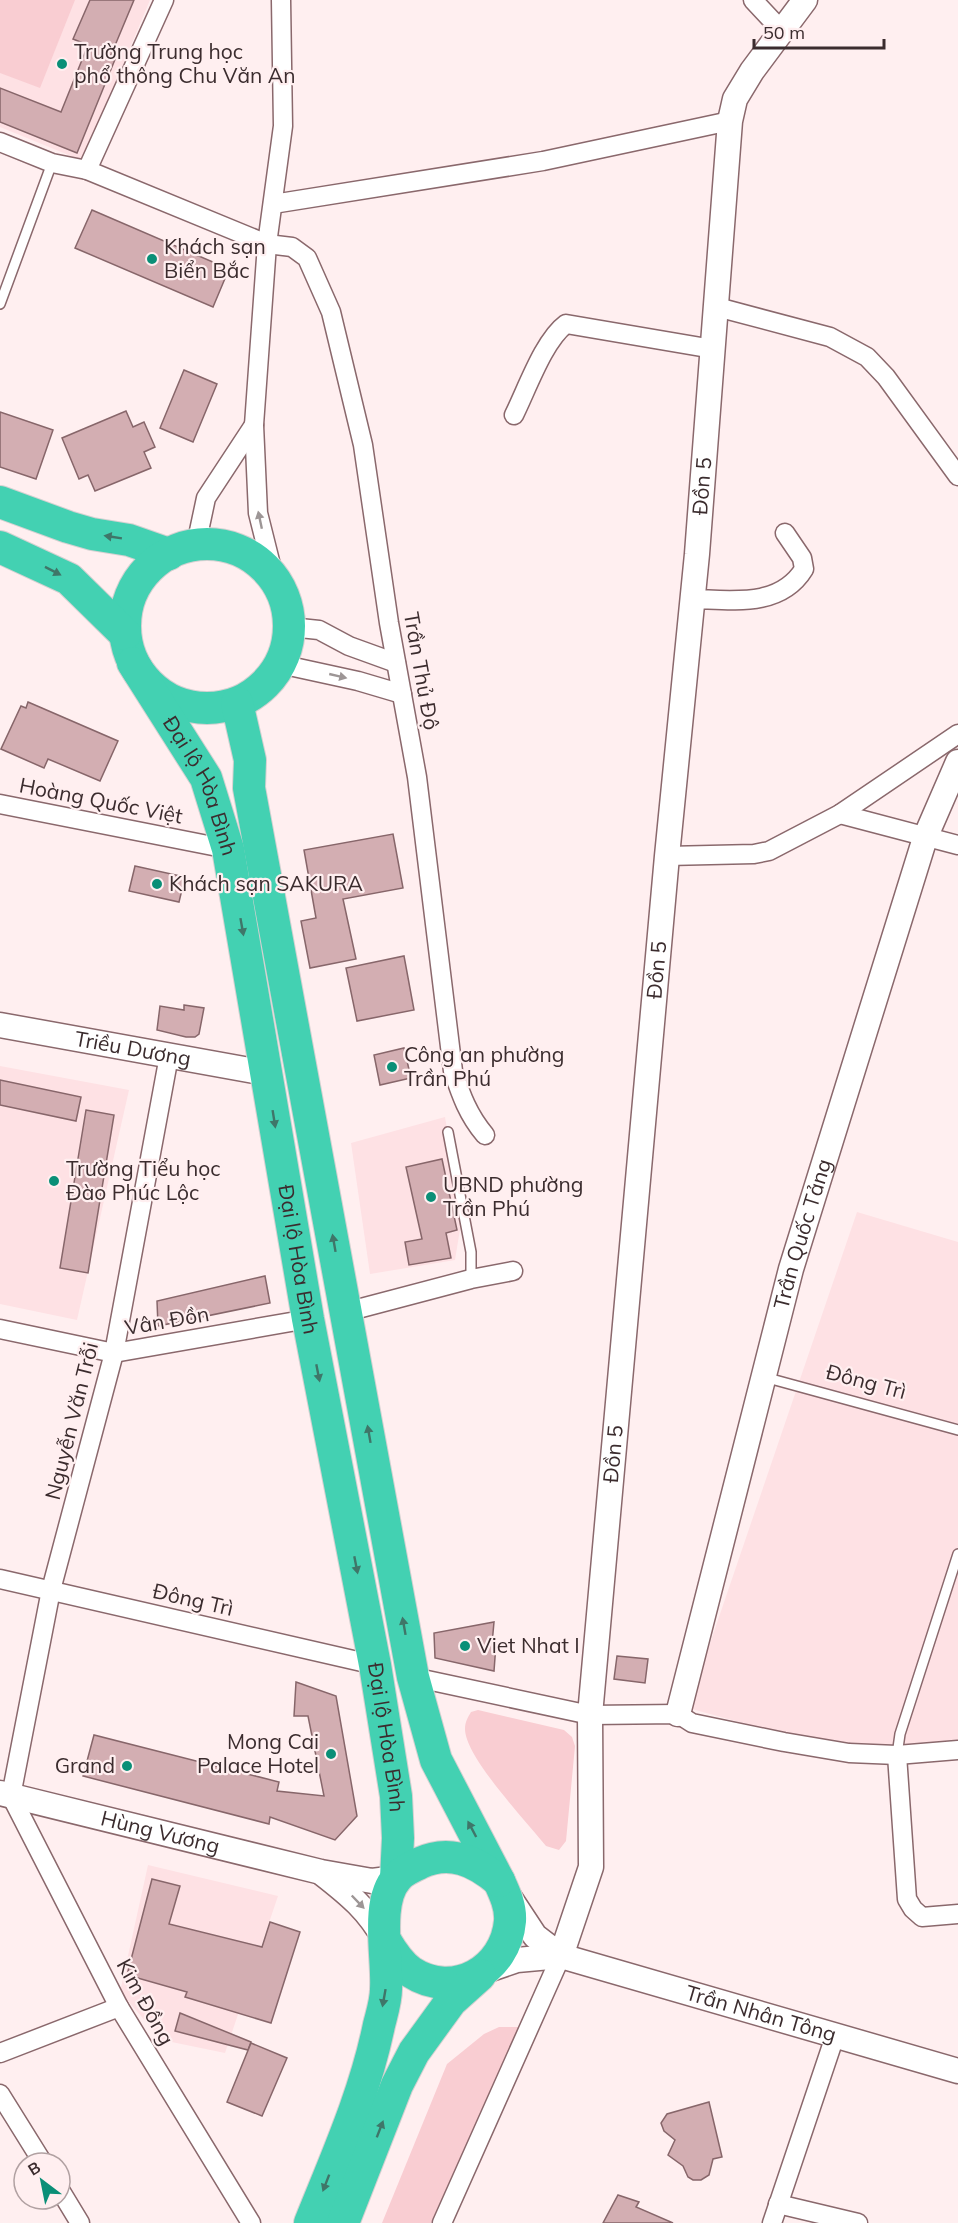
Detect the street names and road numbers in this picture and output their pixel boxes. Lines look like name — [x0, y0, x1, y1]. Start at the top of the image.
street label: Đồn 5 — [686, 456, 716, 516]
street label: Trần Thủ Độ — [399, 610, 445, 732]
street label: Đại lộ Hòa Bình — [158, 711, 243, 858]
street label: Hoàng Quốc Việt — [17, 771, 185, 829]
street label: Đồn 5 — [640, 940, 671, 1000]
street label: Triều Dương — [73, 1025, 193, 1071]
street label: Trần Quốc Tảng — [767, 1155, 837, 1312]
street label: Đại lộ Hòa Bình — [273, 1183, 325, 1336]
street label: Vân Đồn — [123, 1300, 211, 1340]
street label: Nguyễn Văn Trỗi — [39, 1339, 103, 1502]
street label: Đông Trì — [823, 1358, 909, 1404]
street label: Đồn 5 — [597, 1424, 628, 1484]
street label: Đông Trì — [150, 1577, 236, 1621]
street label: Đại lộ Hòa Bình — [363, 1660, 411, 1813]
street label: Hùng Vương — [98, 1804, 223, 1859]
street label: Kim Đồng — [112, 1954, 180, 2049]
street label: Trần Nhân Tông — [683, 1979, 840, 2047]

